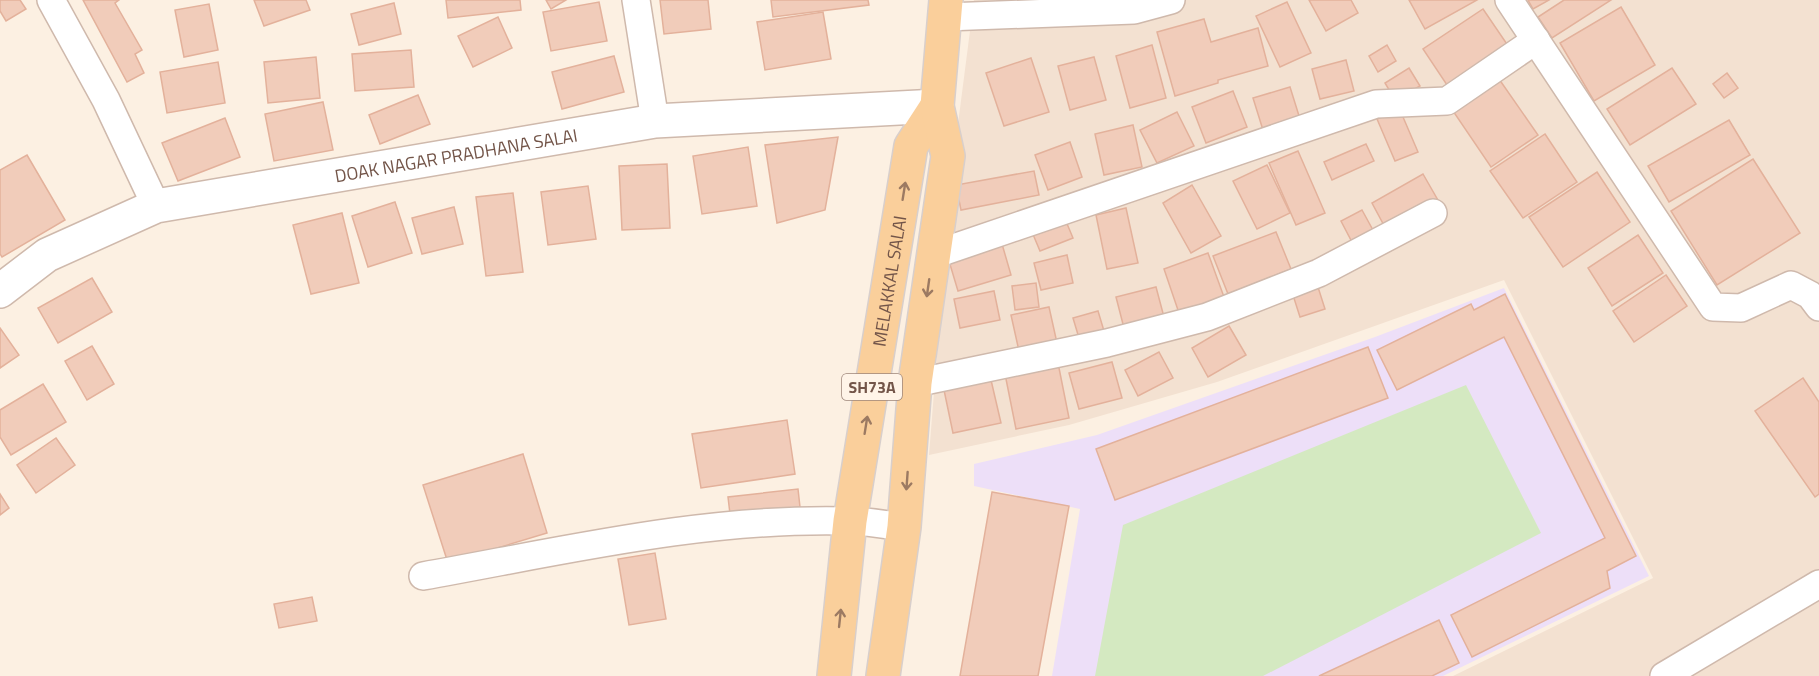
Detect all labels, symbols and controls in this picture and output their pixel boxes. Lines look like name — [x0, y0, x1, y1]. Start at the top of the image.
street label: DOAK NAGAR PRADHANA SALAI — [333, 121, 579, 189]
one-way arrow — [899, 181, 910, 201]
street label: MELAKKAL SALAI — [865, 213, 913, 348]
one-way arrow — [923, 277, 934, 297]
road number: SH73A — [842, 374, 902, 400]
one-way arrow — [861, 415, 872, 435]
one-way arrow — [901, 471, 912, 491]
one-way arrow — [835, 608, 846, 628]

